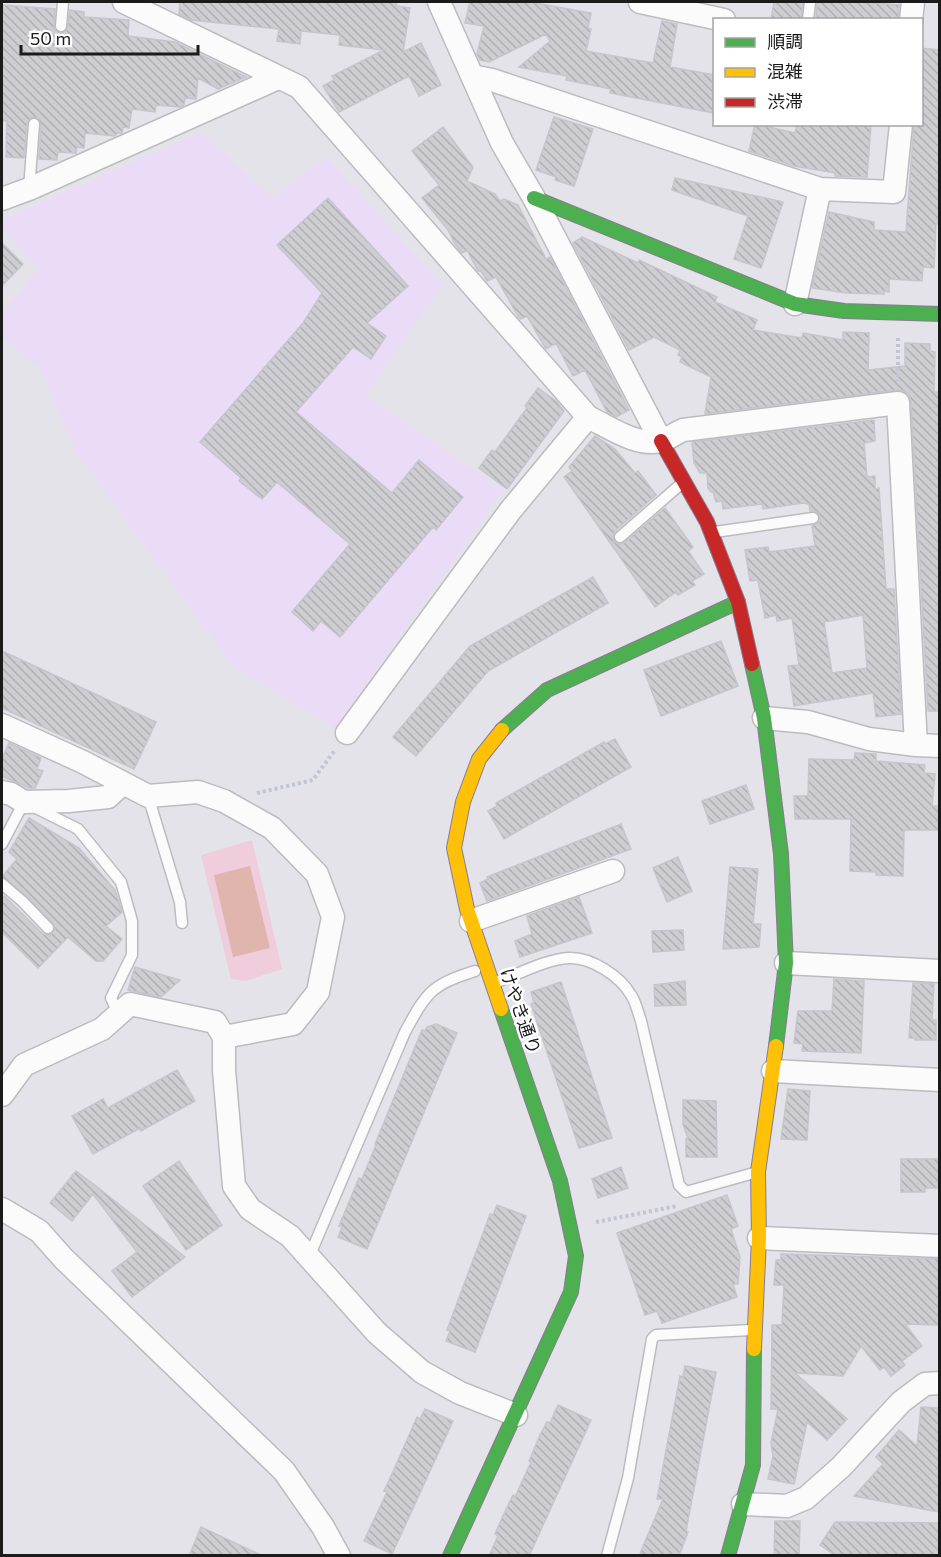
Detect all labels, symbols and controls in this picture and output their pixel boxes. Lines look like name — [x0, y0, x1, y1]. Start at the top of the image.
scale bar — [21, 18, 198, 56]
legend — [713, 18, 923, 126]
text: 50 m — [30, 27, 71, 49]
text: 順調 — [767, 30, 803, 52]
text: 混雑 — [767, 60, 803, 82]
text: 渋滞 — [767, 90, 803, 112]
street label: けやき通り — [496, 965, 546, 1057]

